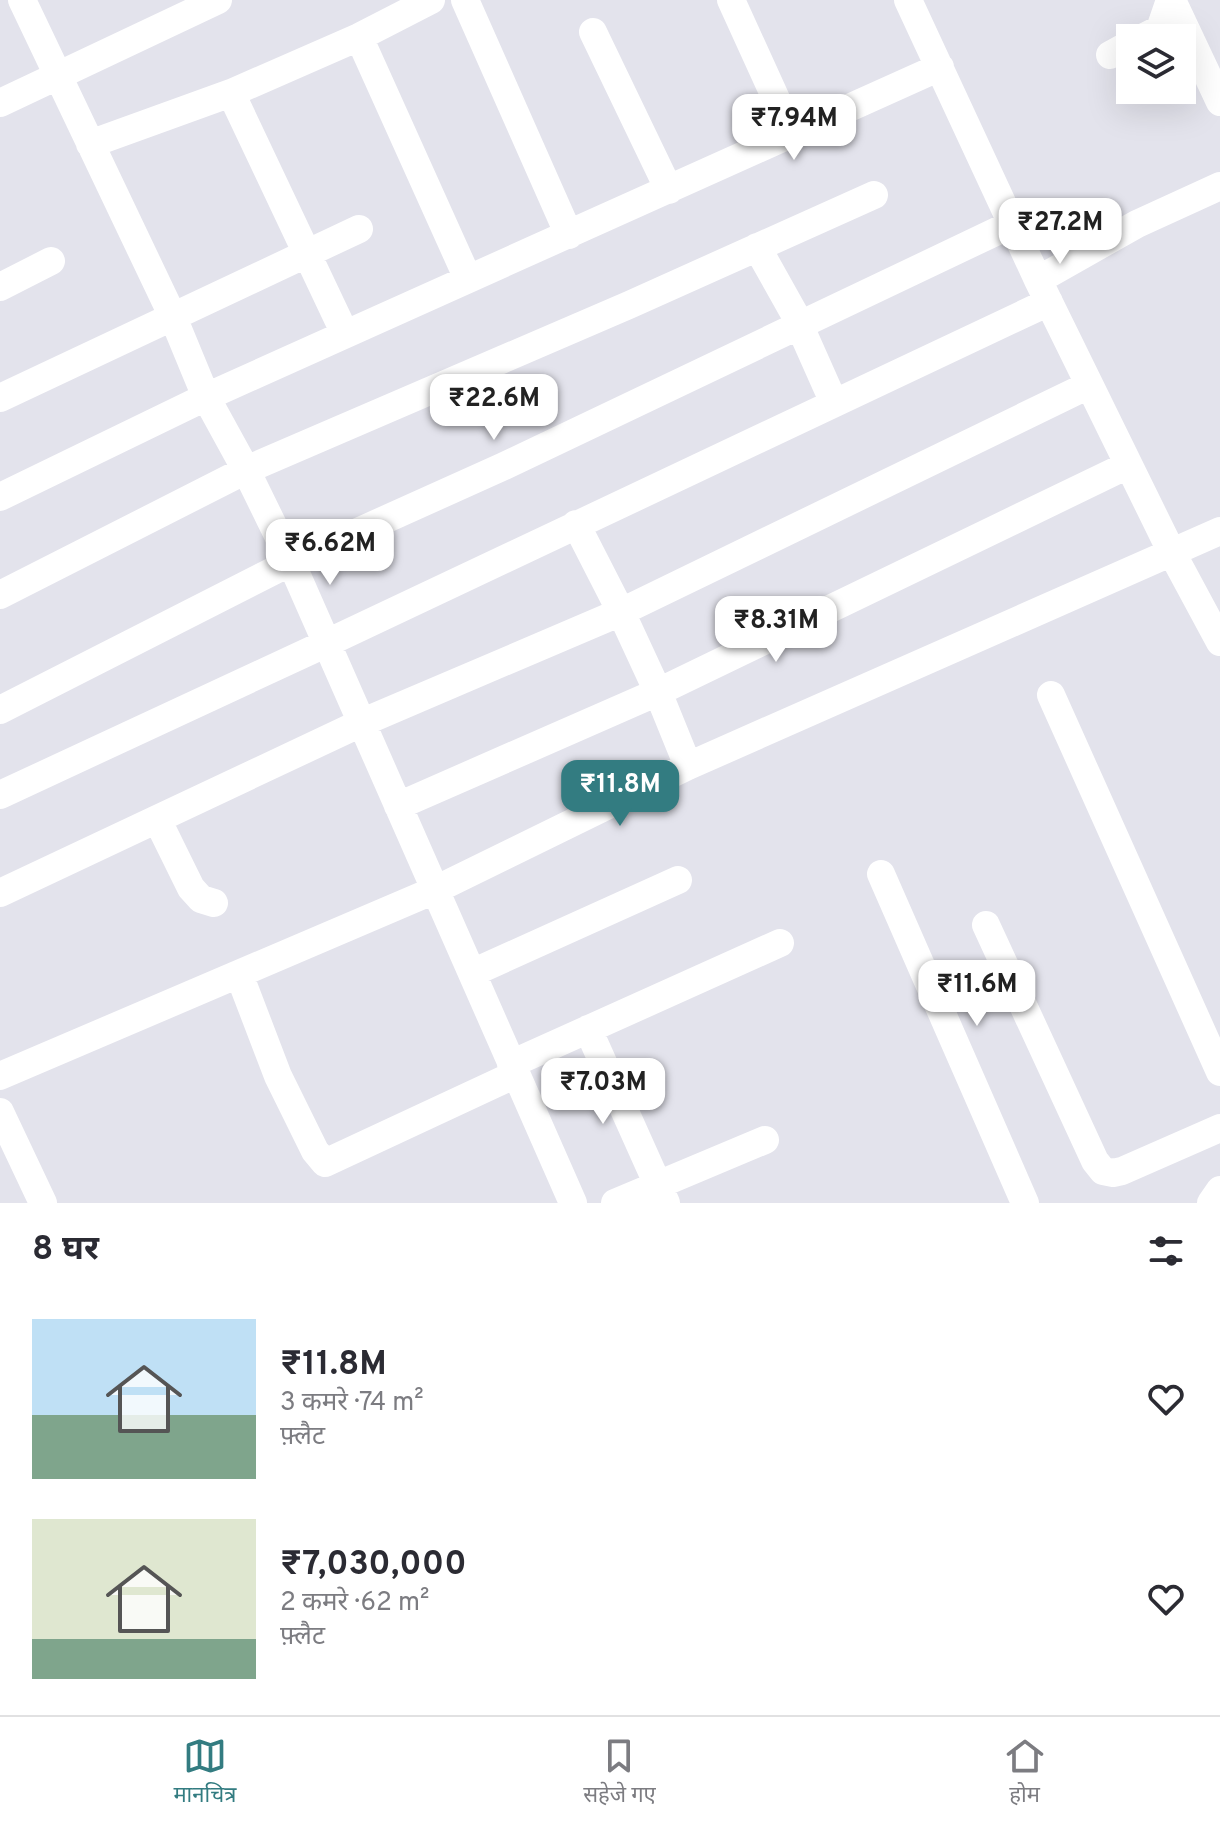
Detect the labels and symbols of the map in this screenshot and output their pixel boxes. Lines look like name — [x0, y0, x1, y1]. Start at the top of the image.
pin: ₹7.94M — [729, 94, 859, 162]
pin: ₹27.2M — [995, 198, 1125, 266]
pin: ₹22.6M — [429, 374, 559, 442]
pin: ₹6.62M — [265, 519, 395, 587]
pin: ₹8.31M — [711, 596, 841, 664]
pin: ₹11.8M — [555, 760, 685, 828]
pin: ₹11.6M — [912, 960, 1042, 1028]
pin: ₹7.03M — [538, 1058, 668, 1126]

